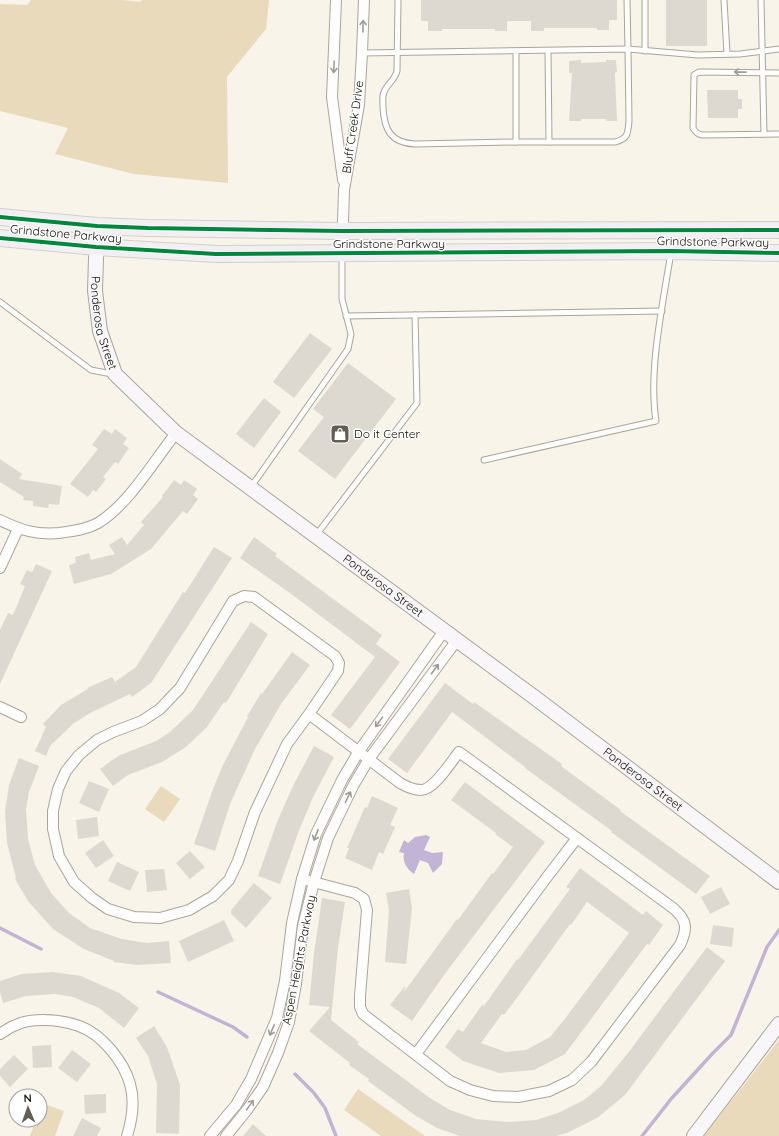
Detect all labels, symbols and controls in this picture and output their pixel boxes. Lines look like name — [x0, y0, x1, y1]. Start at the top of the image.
one-way arrow — [359, 20, 367, 33]
one-way arrow — [330, 60, 337, 73]
one-way arrow — [734, 69, 747, 76]
street label: Bluff Creek Drive — [339, 79, 366, 174]
street label: Grindstone Parkway — [10, 221, 123, 246]
street label: Grindstone Parkway — [657, 233, 769, 250]
street label: Grindstone Parkway — [333, 236, 445, 251]
street label: Ponderosa Street — [88, 276, 121, 372]
shop icon: Do it Center — [329, 423, 351, 445]
place label: Do it Center — [354, 426, 421, 441]
street label: Ponderosa Street — [340, 551, 426, 620]
one-way arrow — [431, 664, 439, 675]
one-way arrow — [375, 717, 384, 728]
street label: Ponderosa Street — [600, 744, 686, 814]
one-way arrow — [345, 792, 352, 804]
one-way arrow — [311, 829, 319, 841]
street label: Aspen Heights Parkway — [279, 894, 318, 1026]
one-way arrow — [268, 1023, 275, 1035]
north arrow — [8, 1088, 48, 1128]
text: N — [23, 1091, 32, 1105]
one-way arrow — [246, 1100, 254, 1111]

